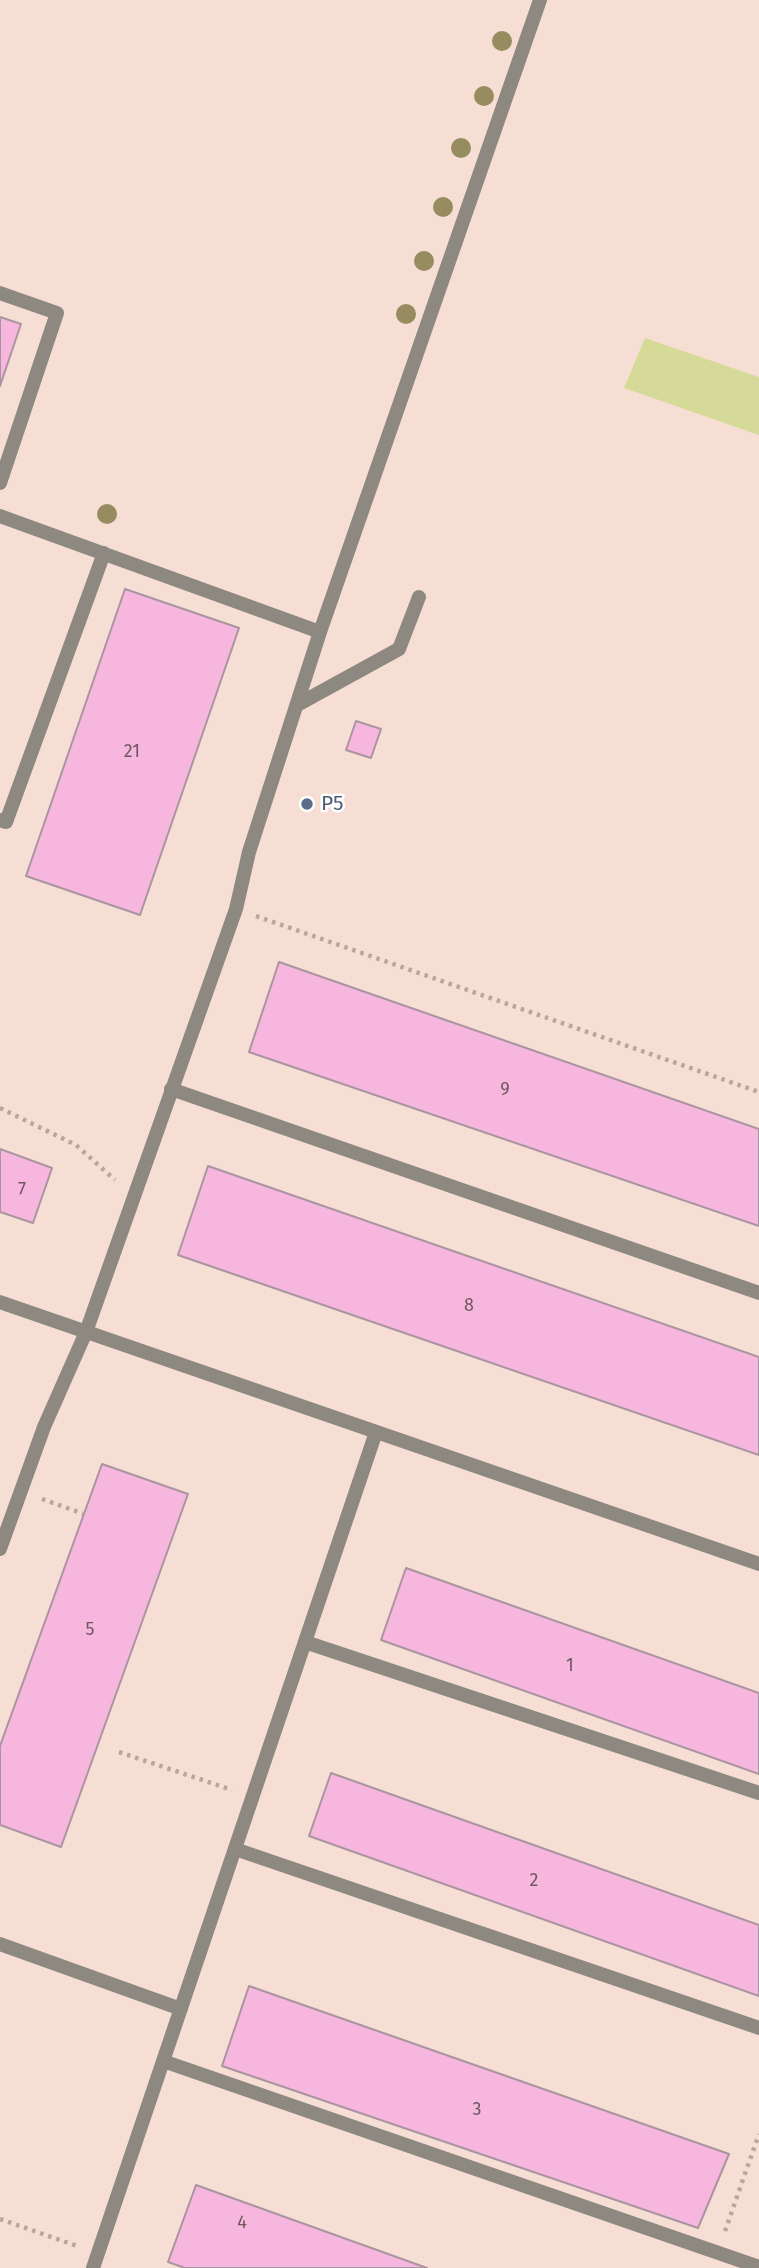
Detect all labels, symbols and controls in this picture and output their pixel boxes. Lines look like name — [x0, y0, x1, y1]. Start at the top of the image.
house number: 21 — [124, 741, 140, 763]
place label: P5 — [321, 791, 343, 817]
marker: P5 — [299, 796, 315, 812]
house number: 9 — [500, 1079, 510, 1101]
house number: 7 — [18, 1179, 26, 1201]
house number: 8 — [464, 1295, 474, 1317]
house number: 5 — [85, 1619, 95, 1641]
house number: 1 — [566, 1655, 574, 1677]
house number: 2 — [530, 1870, 538, 1892]
house number: 3 — [473, 2099, 481, 2121]
house number: 4 — [237, 2212, 247, 2234]

